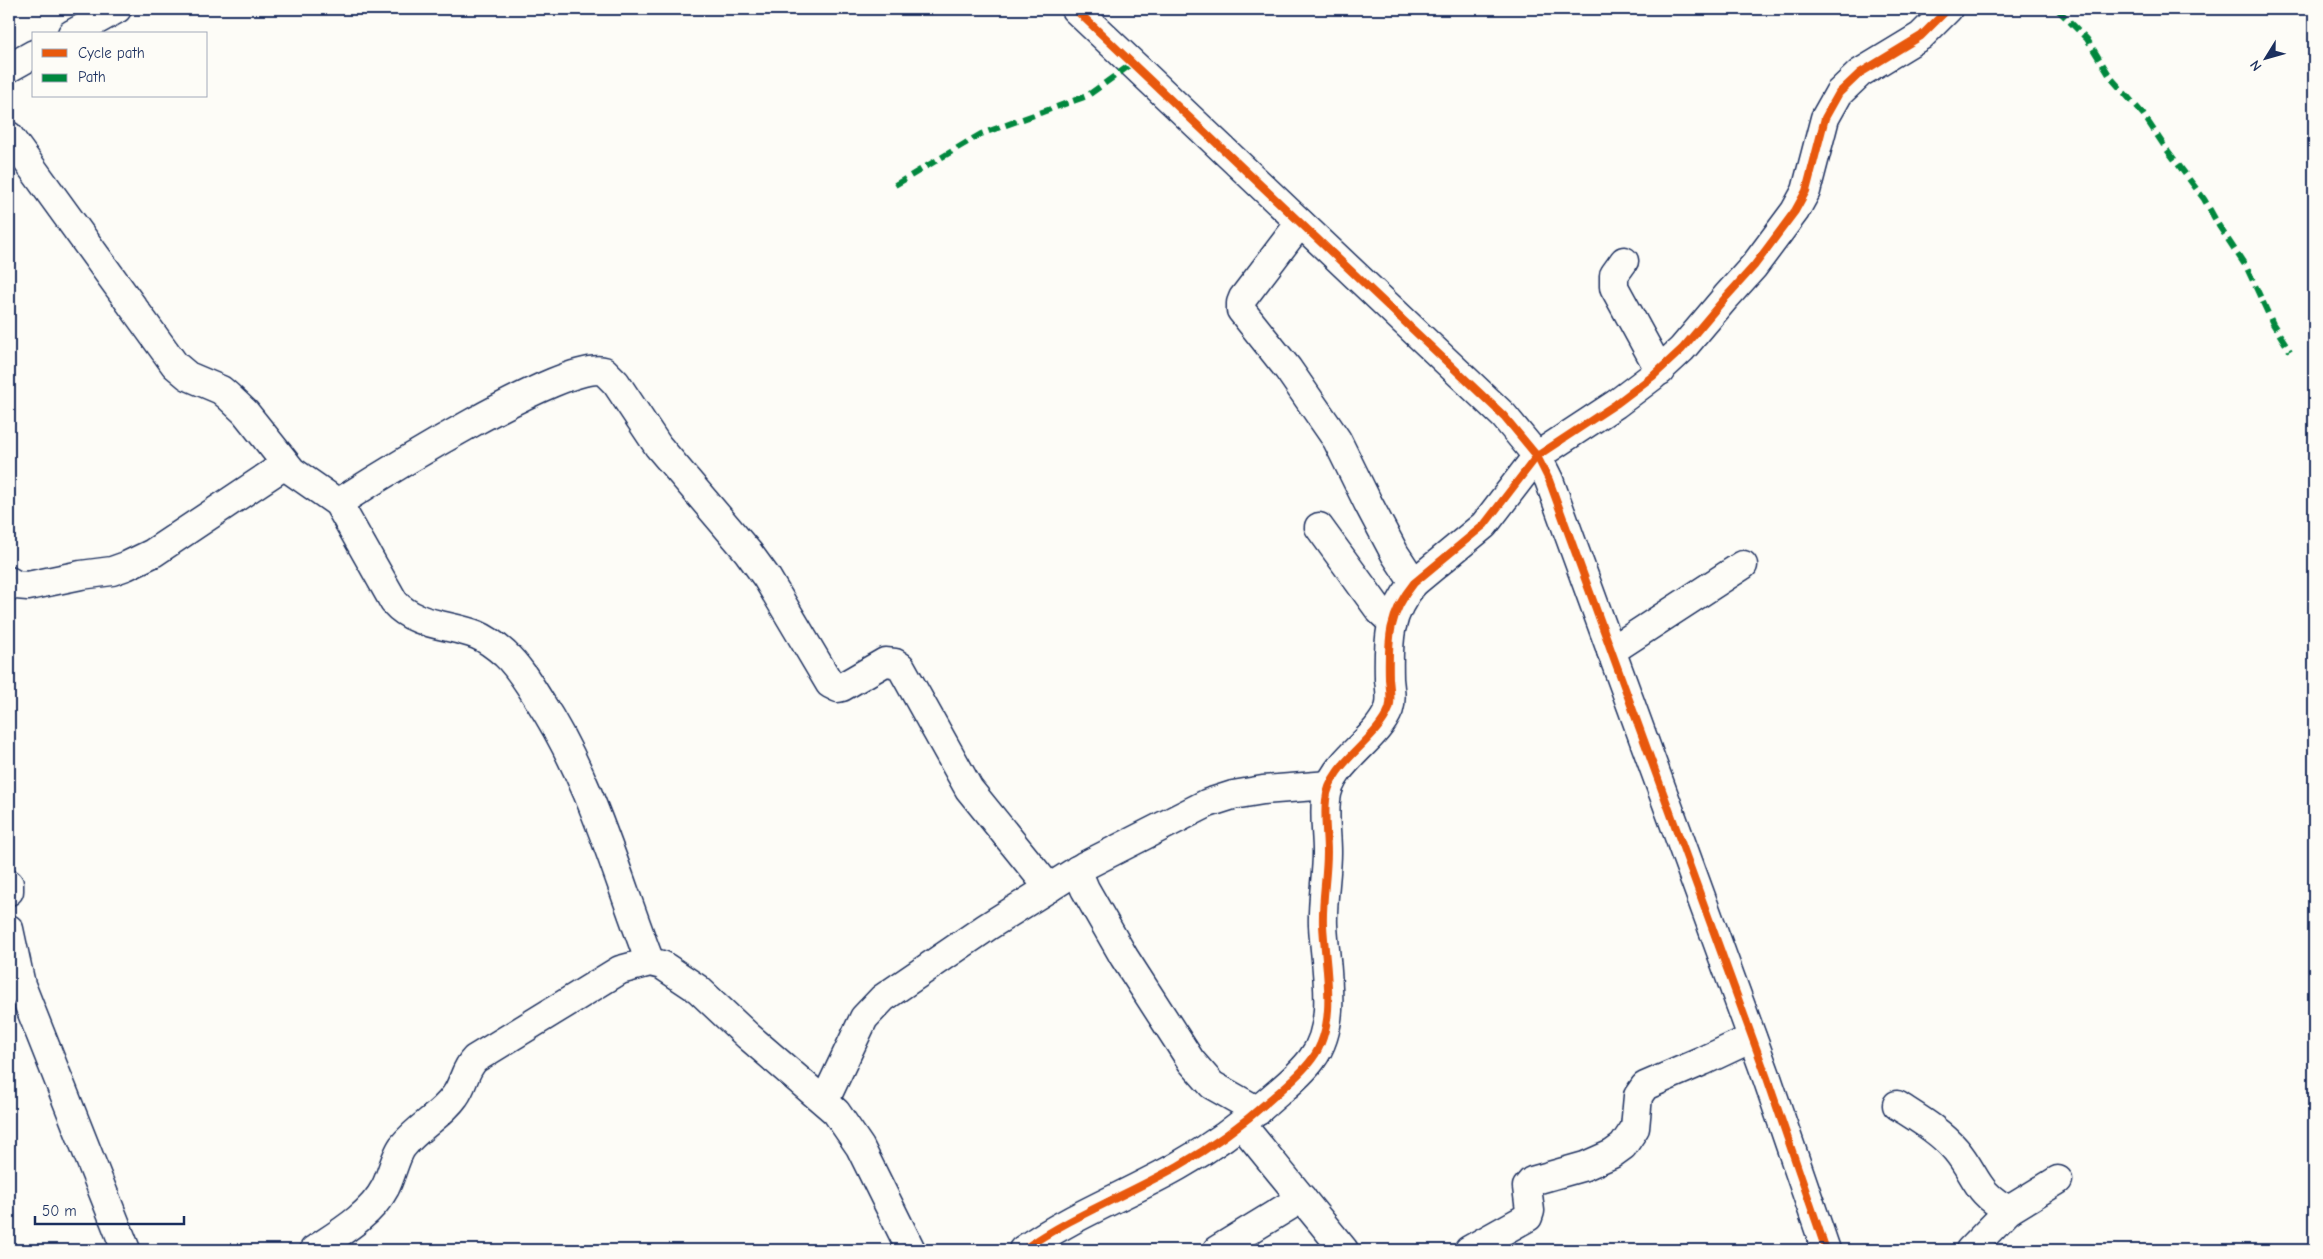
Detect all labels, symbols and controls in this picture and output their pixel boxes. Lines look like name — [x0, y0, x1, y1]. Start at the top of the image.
legend — [32, 32, 208, 98]
north arrow — [2240, 32, 2290, 82]
text: Cycle path — [78, 44, 145, 62]
text: N — [2246, 57, 2266, 74]
text: Path — [78, 68, 106, 86]
scale bar — [35, 1194, 184, 1226]
text: 50 m — [42, 1202, 77, 1220]

